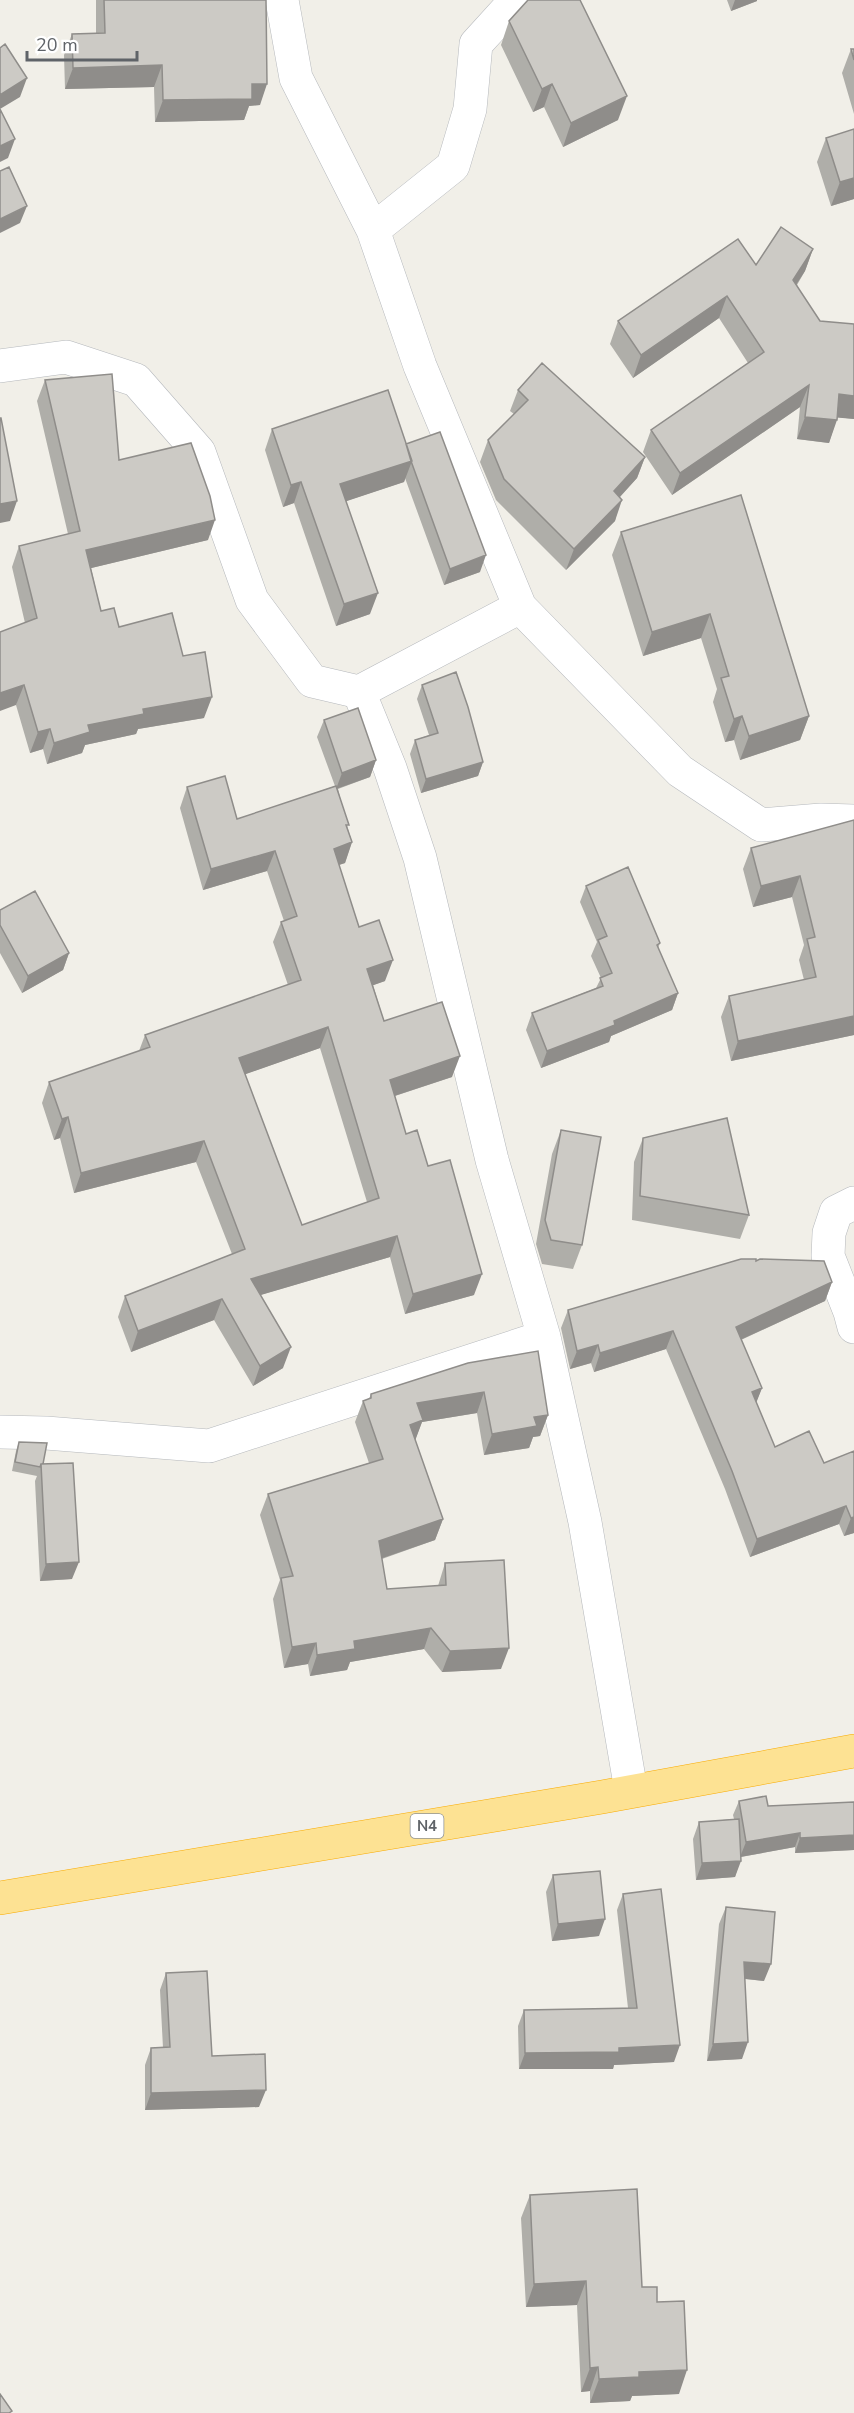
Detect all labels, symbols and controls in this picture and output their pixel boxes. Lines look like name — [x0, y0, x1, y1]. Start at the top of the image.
scale bar — [27, 24, 136, 62]
text: 20 m — [36, 33, 78, 57]
road number: N4 — [410, 1814, 444, 1838]

